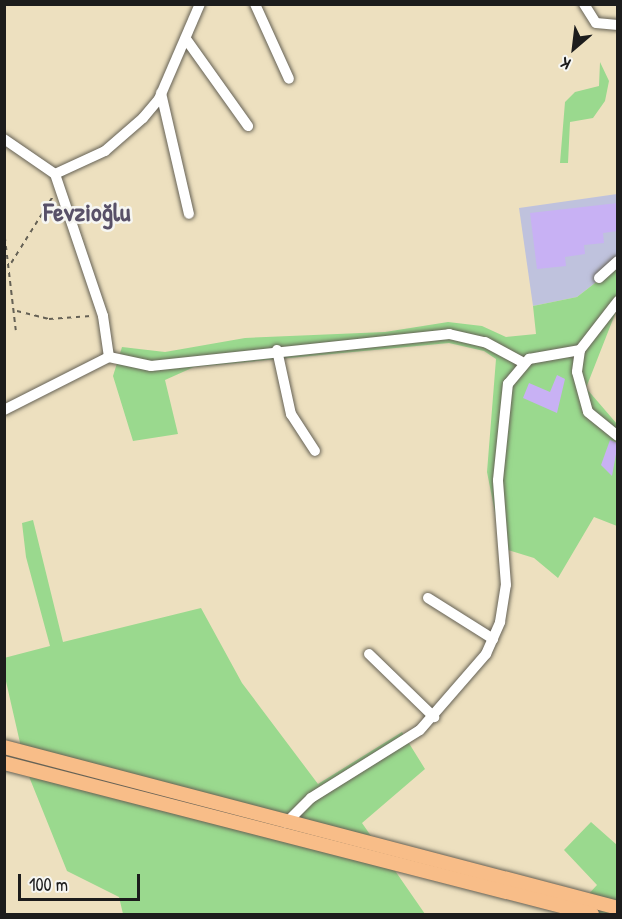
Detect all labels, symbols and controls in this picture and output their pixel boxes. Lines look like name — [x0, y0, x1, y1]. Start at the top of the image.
north arrow — [544, 18, 604, 78]
text: K — [557, 52, 574, 76]
district label: Fevzioğlu — [44, 196, 130, 228]
scale bar — [21, 862, 142, 900]
text: 100 m — [29, 872, 68, 897]

